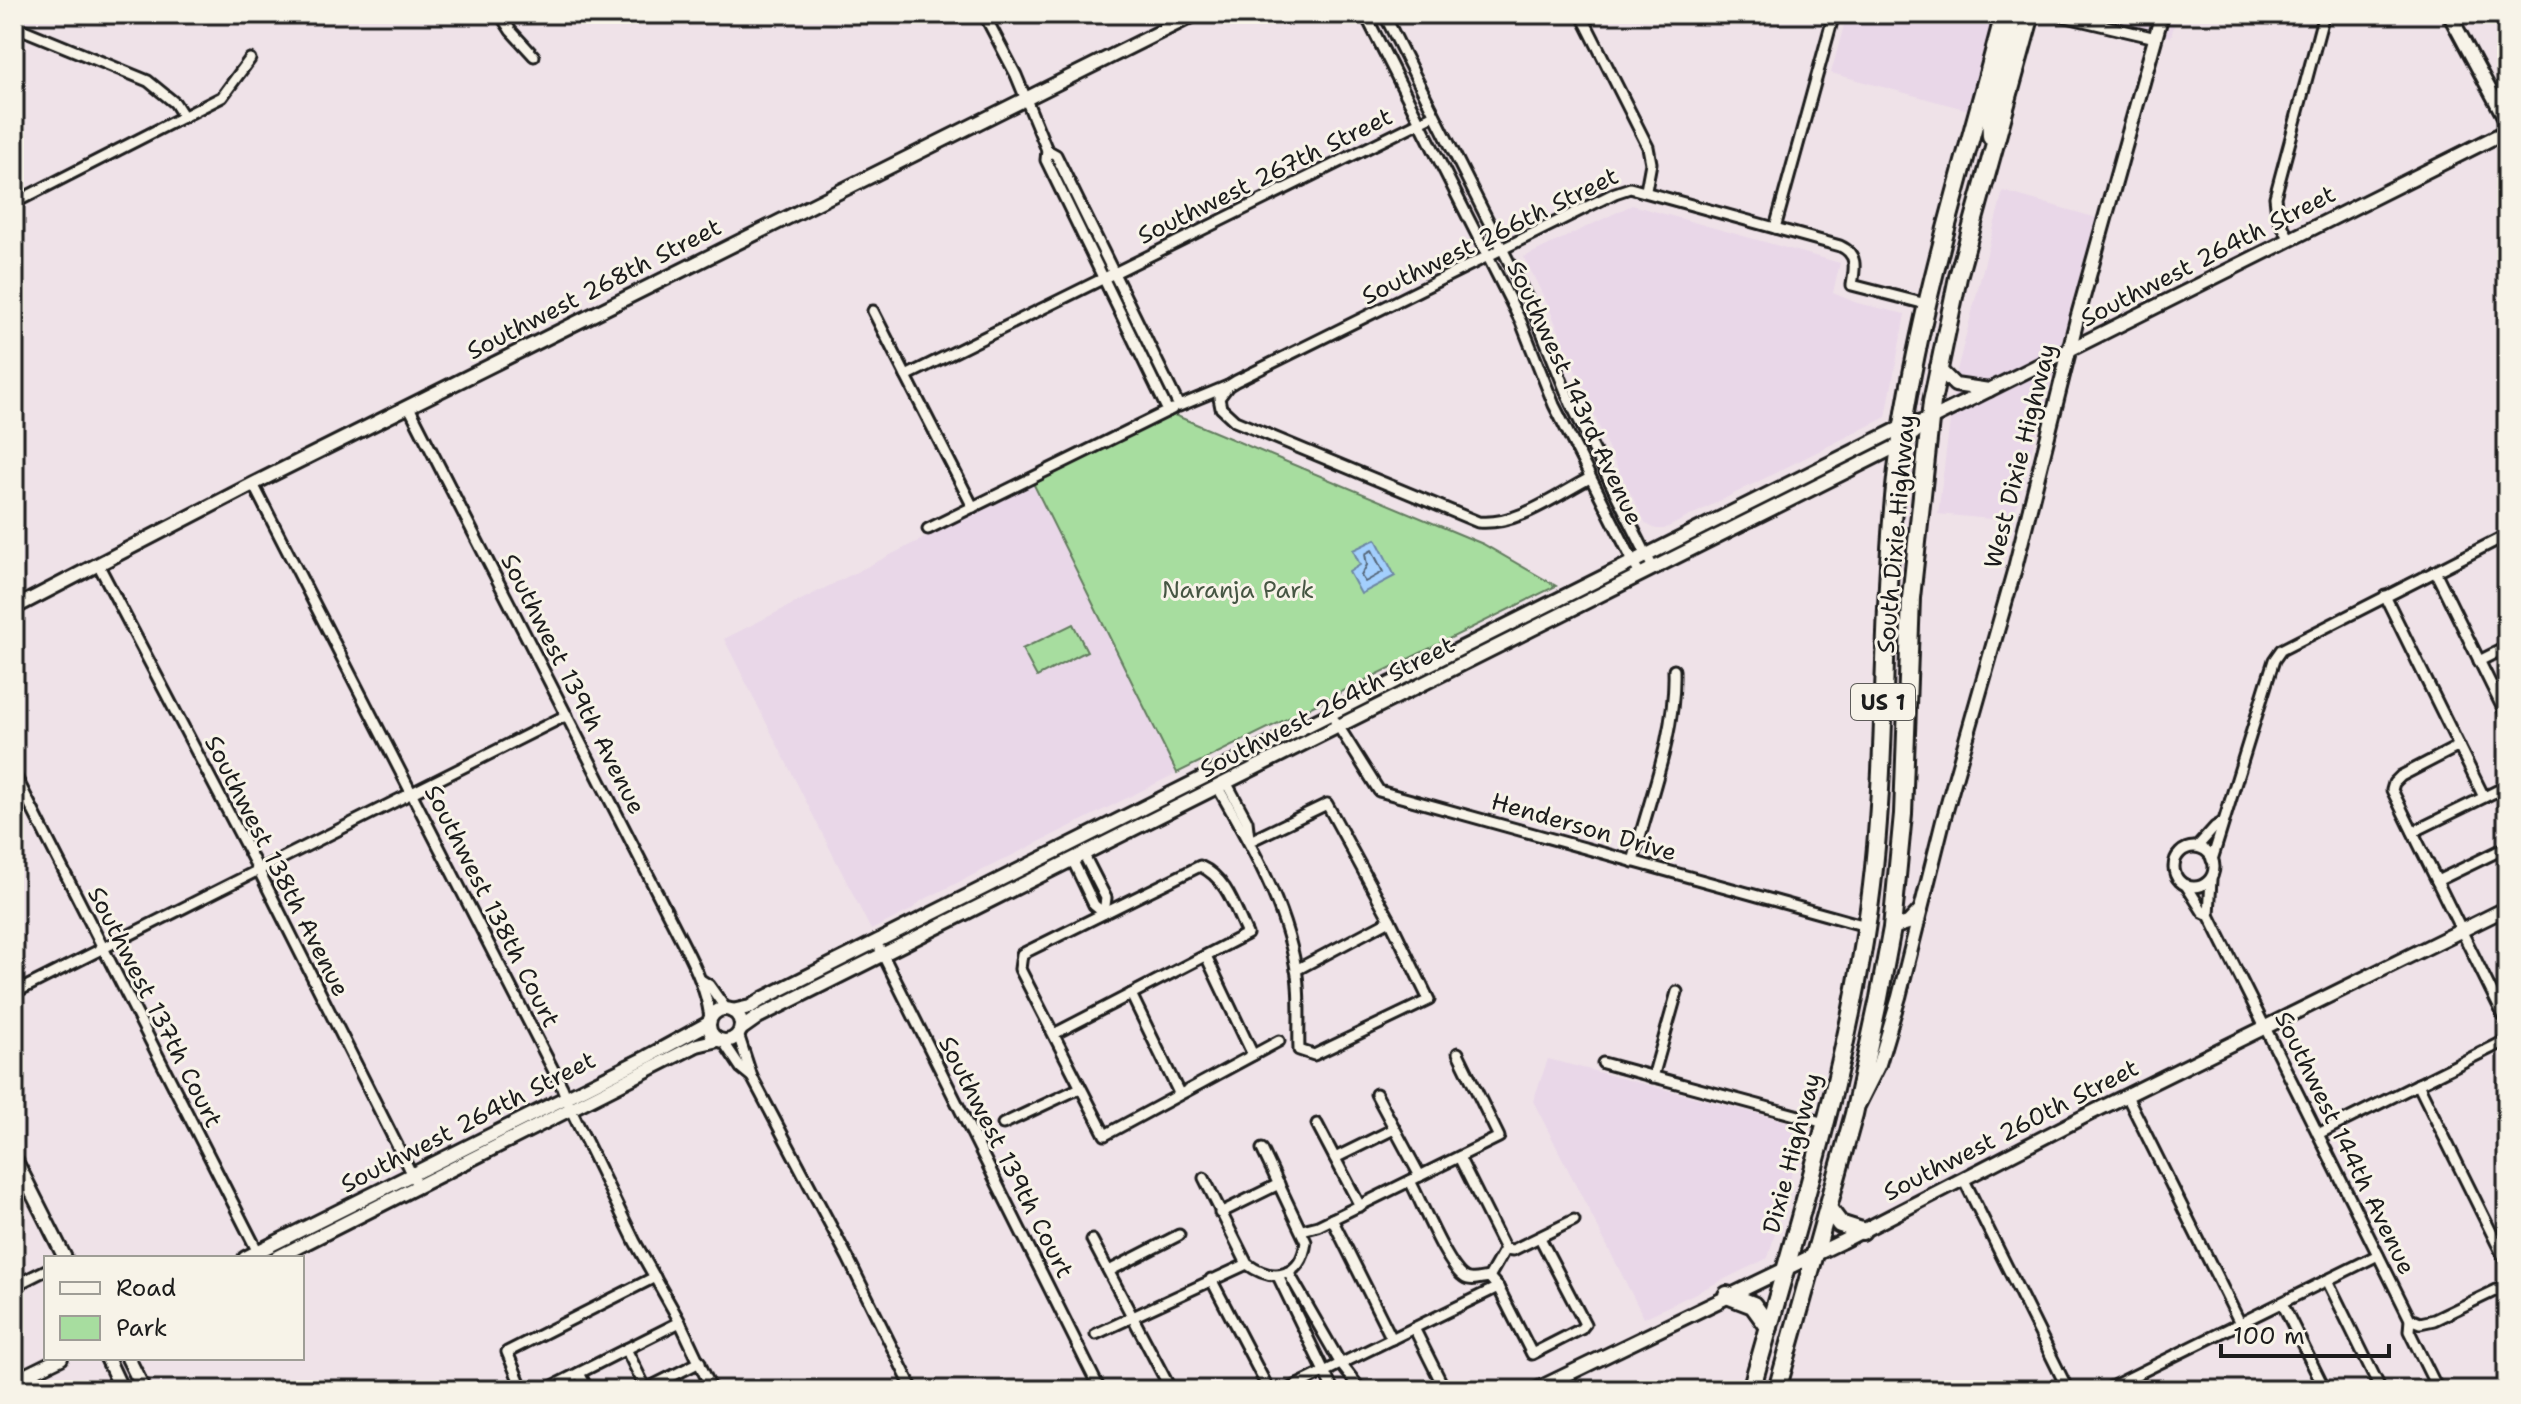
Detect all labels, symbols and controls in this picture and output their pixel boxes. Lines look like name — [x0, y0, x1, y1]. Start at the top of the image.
street label: Southwest 267th Street — [1132, 100, 1398, 252]
street label: Southwest 266th Street — [1356, 160, 1624, 312]
street label: Southwest 264th Street — [2075, 178, 2341, 334]
street label: Southwest 268th Street — [461, 211, 727, 367]
street label: Southwest 143rd Avenue — [1500, 256, 1650, 530]
street label: West Dixie Highway — [1977, 340, 2063, 572]
street label: South Dixie Highway — [1870, 413, 1922, 655]
street label: Southwest 139th Avenue — [493, 548, 653, 820]
park label: Naranja Park — [1162, 574, 1314, 606]
street label: Southwest 264th Street — [1194, 629, 1460, 785]
road number: US 1 — [1851, 684, 1915, 720]
street label: Southwest 138th Avenue — [197, 730, 357, 1002]
street label: Southwest 138th Court — [417, 779, 567, 1033]
street label: Henderson Drive — [1488, 785, 1680, 869]
street label: Southwest 137th Court — [80, 881, 230, 1133]
street label: Southwest 144th Avenue — [2267, 1006, 2423, 1280]
street label: Southwest 139th Court — [931, 1031, 1081, 1283]
street label: Southwest 264th Street — [335, 1044, 601, 1200]
street label: Southwest 260th Street — [1878, 1052, 2144, 1208]
street label: Dixie Highway — [1755, 1069, 1829, 1237]
legend — [44, 1256, 304, 1360]
text: Road — [116, 1272, 176, 1304]
scale bar — [2221, 1308, 2389, 1358]
text: Park — [116, 1312, 168, 1344]
text: 100 m — [2233, 1320, 2305, 1352]

